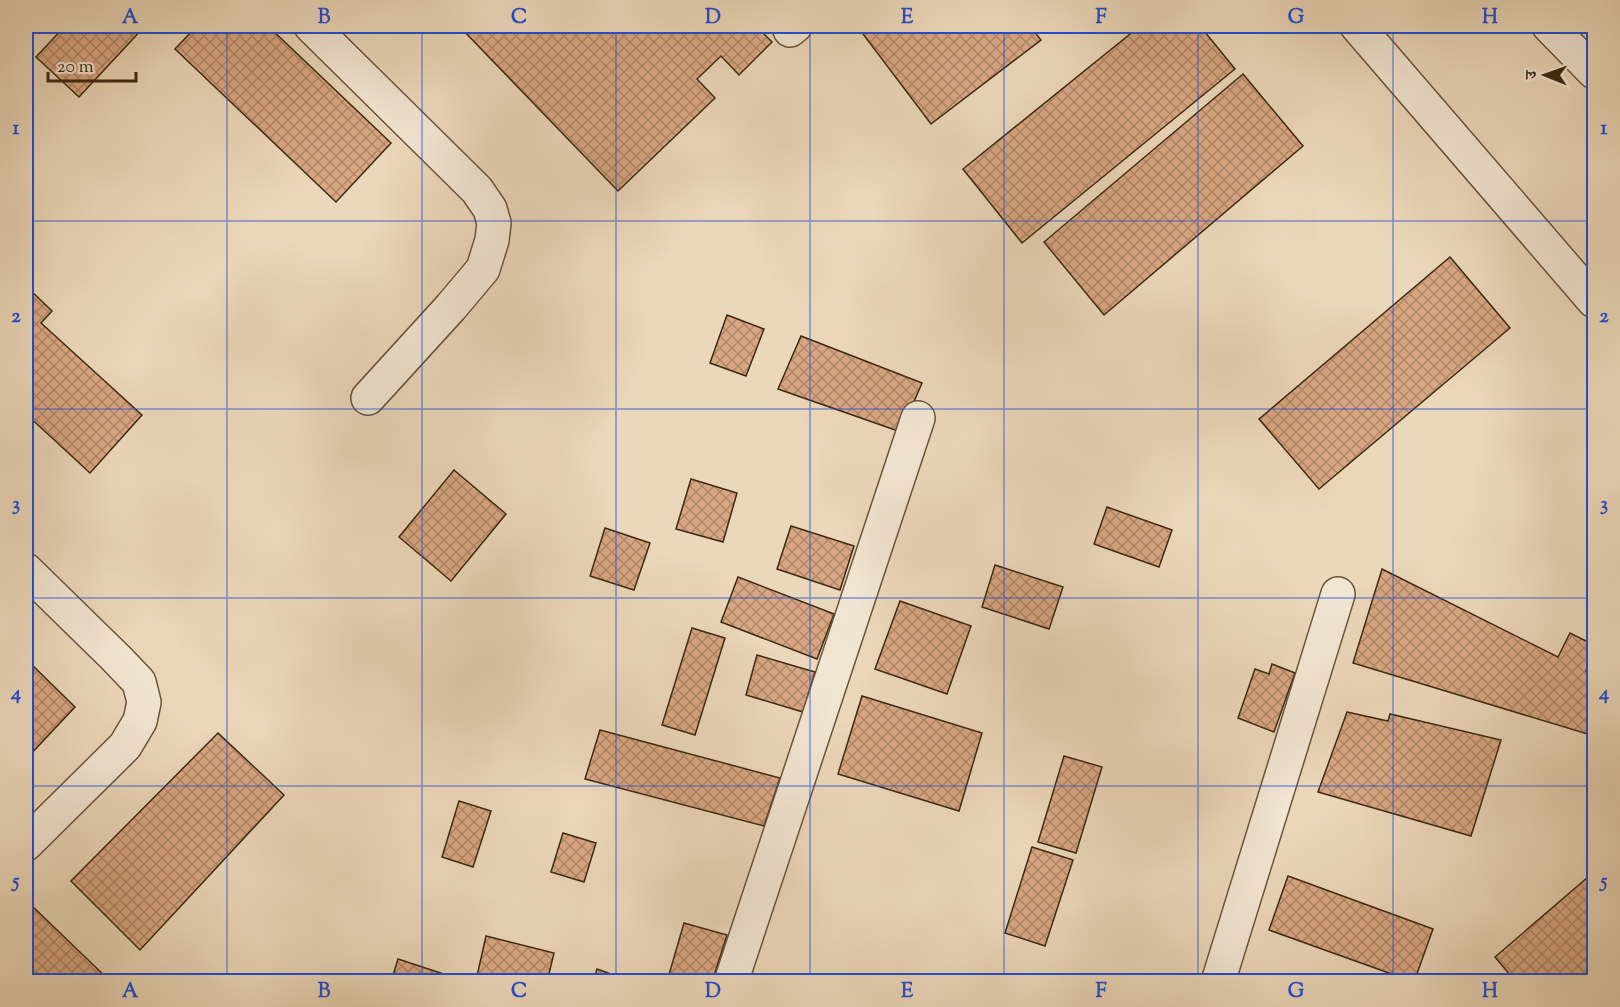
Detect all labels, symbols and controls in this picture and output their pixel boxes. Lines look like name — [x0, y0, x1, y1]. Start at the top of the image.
text: A — [122, 4, 139, 33]
text: B — [318, 4, 331, 33]
text: C — [511, 4, 527, 33]
text: D — [705, 4, 721, 33]
text: E — [901, 4, 914, 33]
text: F — [1095, 4, 1107, 33]
text: G — [1288, 4, 1305, 33]
text: H — [1482, 4, 1498, 33]
scale bar — [48, 45, 136, 83]
north arrow — [1515, 45, 1575, 105]
text: 20 m — [57, 55, 94, 81]
text: उ — [1521, 69, 1544, 80]
text: 1 — [13, 115, 20, 144]
text: 1 — [1601, 115, 1608, 144]
text: 2 — [11, 303, 21, 332]
text: 2 — [1599, 303, 1609, 332]
text: 3 — [12, 491, 20, 520]
text: 3 — [1600, 491, 1608, 520]
text: 4 — [10, 680, 21, 709]
text: 4 — [1598, 680, 1609, 709]
text: 5 — [11, 868, 20, 897]
text: 5 — [1599, 868, 1608, 897]
text: A — [122, 978, 139, 1007]
text: B — [318, 978, 331, 1007]
text: C — [511, 978, 527, 1007]
text: D — [705, 978, 721, 1007]
text: E — [901, 978, 914, 1007]
text: F — [1095, 978, 1107, 1007]
text: G — [1288, 978, 1305, 1007]
text: H — [1482, 978, 1498, 1007]

